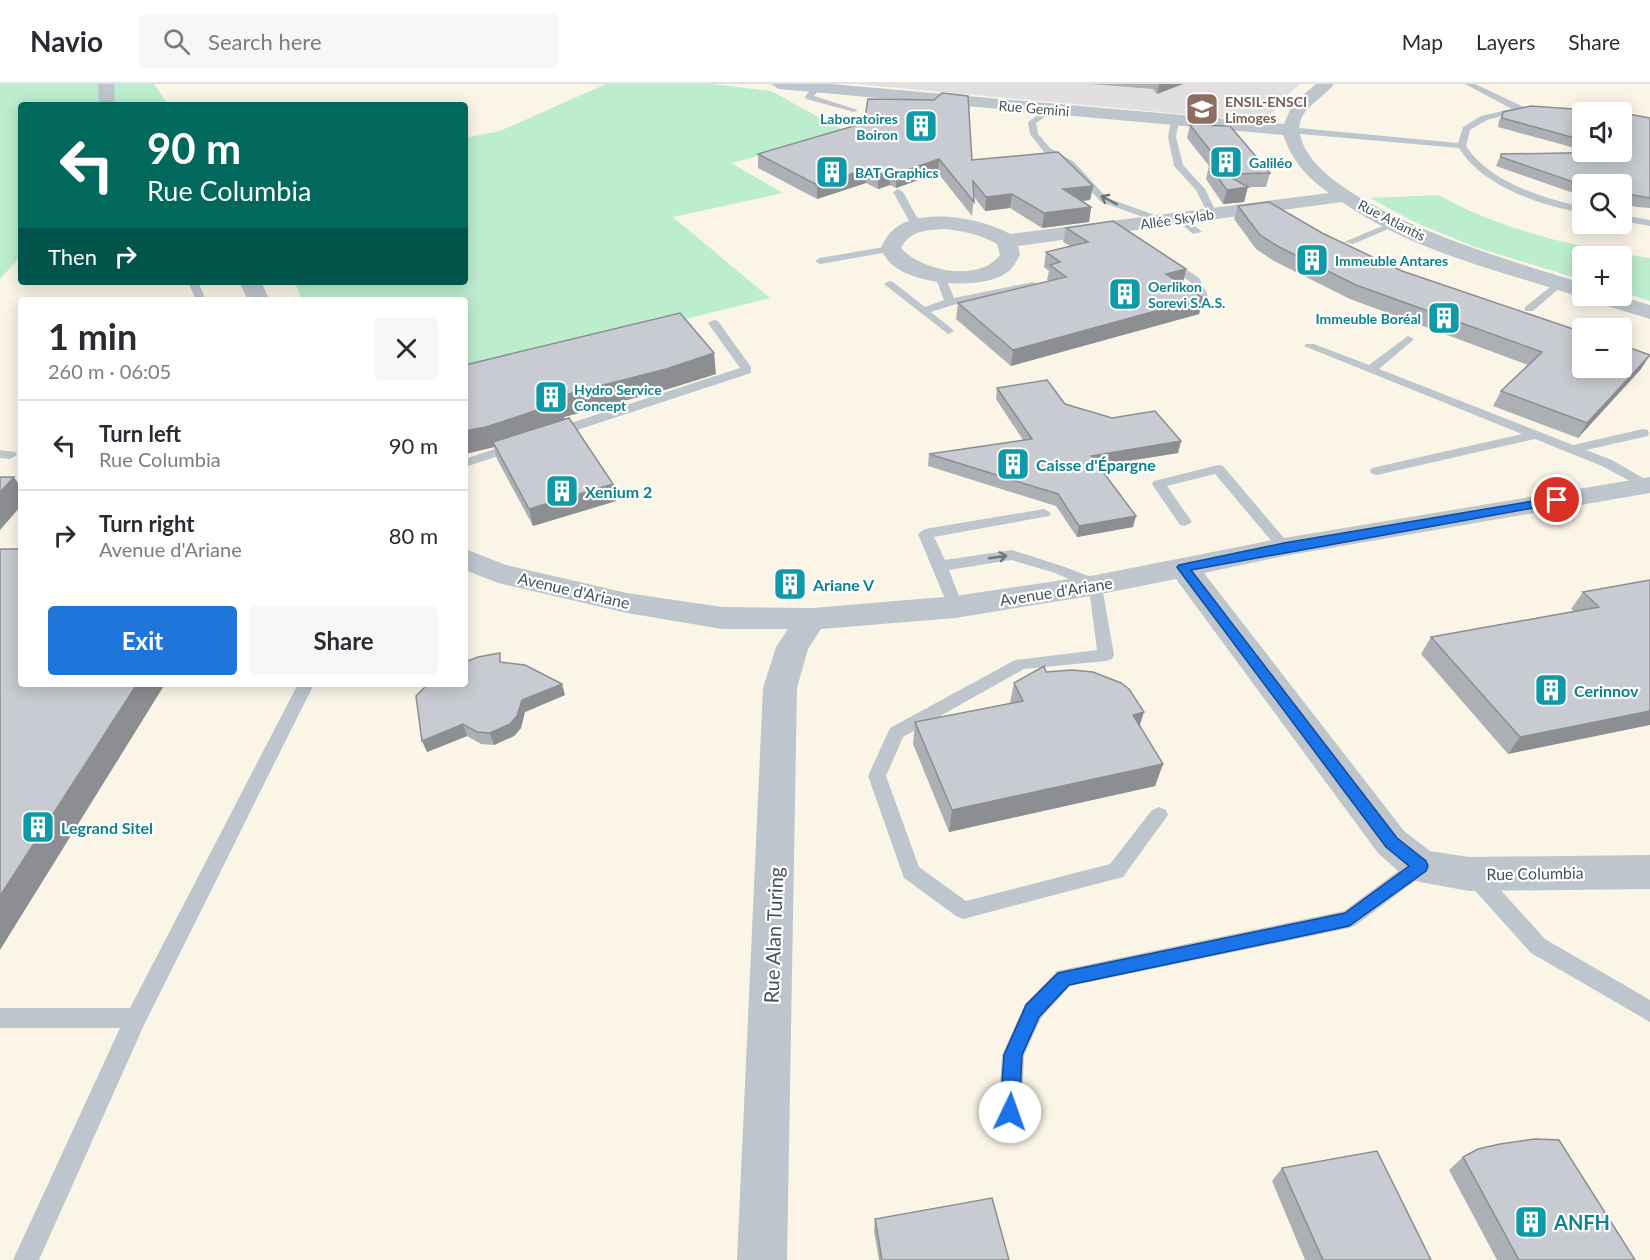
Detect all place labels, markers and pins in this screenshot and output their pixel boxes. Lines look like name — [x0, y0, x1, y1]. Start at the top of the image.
school or university icon: ENSIL-ENSCI Limoges — [1184, 91, 1220, 127]
place label: ENSIL-ENSCI Limoges — [1225, 93, 1307, 126]
building icon: Laboratoires Boiron — [903, 108, 939, 144]
place label: Laboratoires Boiron — [820, 110, 898, 143]
building icon: Galiléo — [1208, 144, 1244, 180]
building icon: BAT Graphics — [814, 154, 850, 190]
place label: Galiléo — [1249, 154, 1292, 171]
place label: BAT Graphics — [855, 164, 939, 181]
building icon: Immeuble Antares — [1294, 242, 1330, 278]
place label: Immeuble Antares — [1335, 252, 1448, 269]
building icon: Oerlikon Sorevi S.A.S. — [1107, 276, 1143, 312]
place label: Oerlikon Sorevi S.A.S. — [1148, 278, 1225, 311]
building icon: Immeuble Boréal — [1426, 300, 1462, 336]
place label: Immeuble Boréal — [1316, 310, 1421, 327]
building icon: Hydro Service Concept — [533, 379, 569, 415]
place label: Hydro Service Concept — [574, 381, 662, 414]
building icon: Caisse d'Épargne — [995, 446, 1031, 482]
place label: Caisse d'Épargne — [1036, 455, 1156, 474]
building icon: Xenium 2 — [544, 473, 580, 509]
pin — [1531, 474, 1582, 525]
place label: Xenium 2 — [585, 482, 652, 501]
building icon: Ariane V — [772, 566, 808, 602]
place label: Ariane V — [812, 575, 875, 594]
building icon: Cerinnov — [1533, 672, 1569, 708]
place label: Cerinnov — [1574, 681, 1639, 700]
building icon: Legrand Sitel — [20, 809, 56, 845]
place label: Legrand Sitel — [61, 818, 153, 837]
building icon: ANFH — [1513, 1204, 1549, 1240]
place label: ANFH — [1553, 1210, 1610, 1234]

